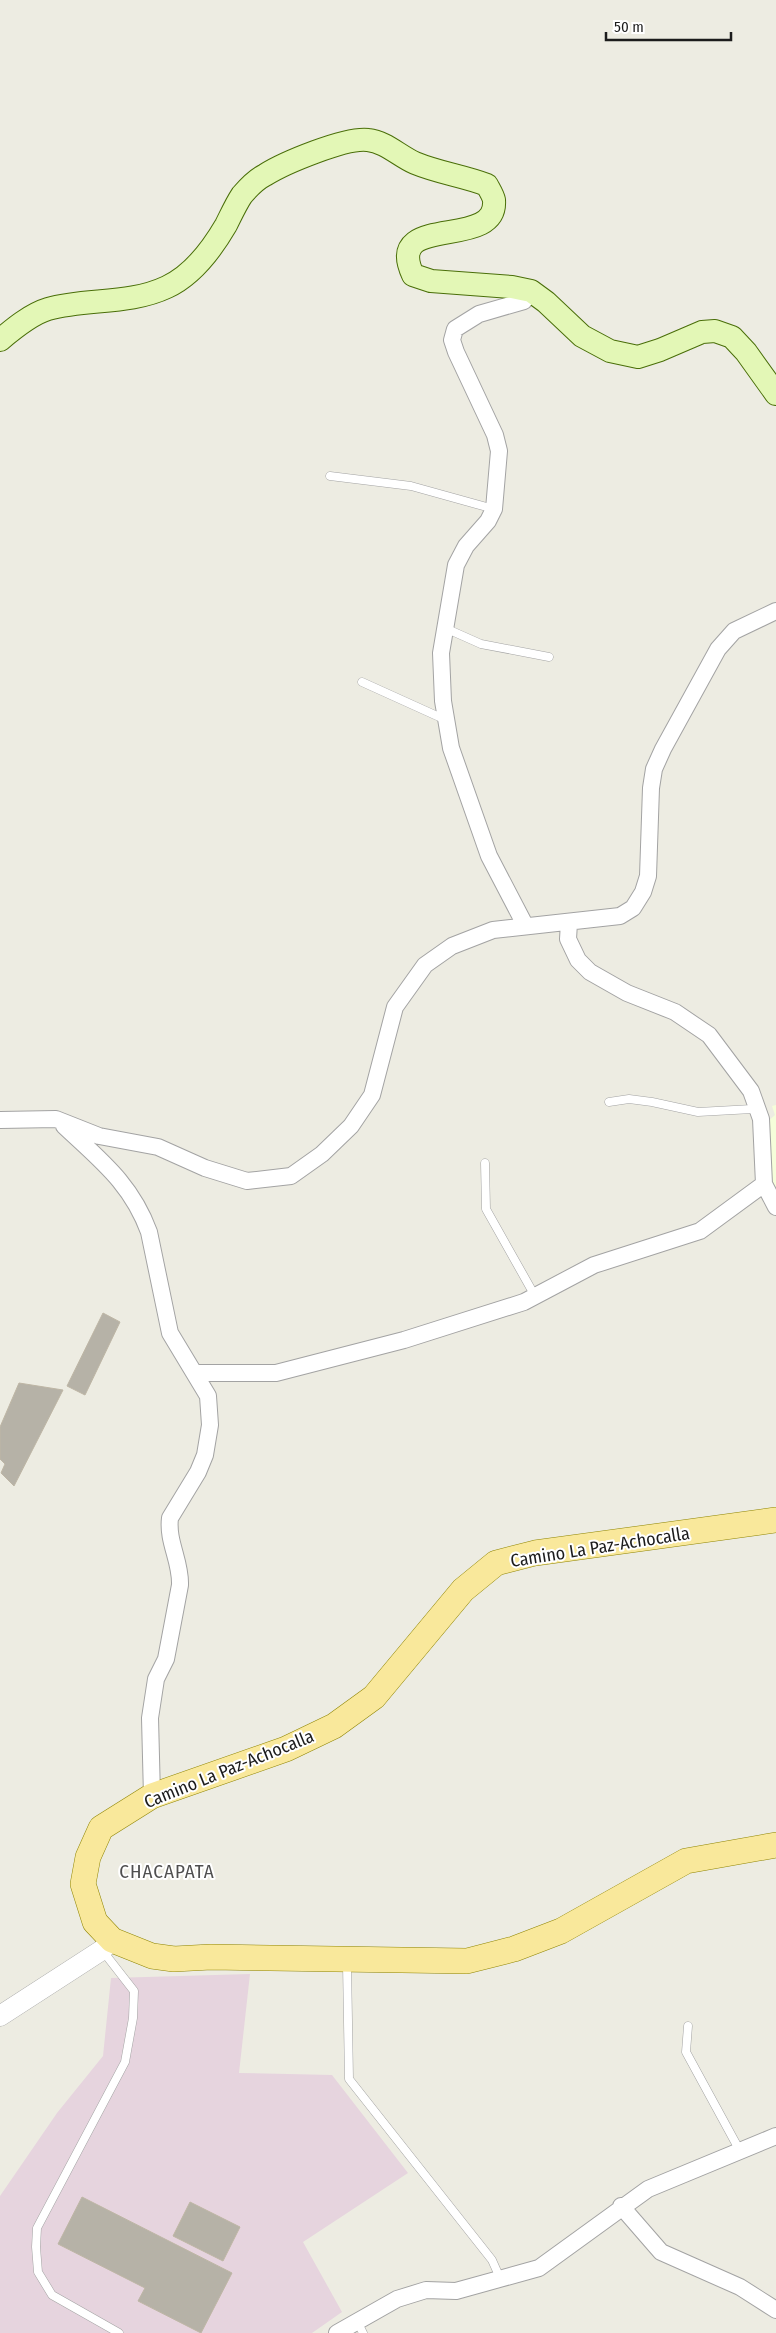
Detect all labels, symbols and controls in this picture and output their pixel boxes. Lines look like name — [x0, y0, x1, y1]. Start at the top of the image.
scale bar — [606, 10, 731, 42]
text: 50 m — [614, 18, 644, 36]
street label: Camino La Paz-Achocalla — [509, 1522, 691, 1572]
street label: Camino La Paz-Achocalla — [141, 1725, 317, 1813]
district label: CHACAPATA — [119, 1860, 215, 1883]

